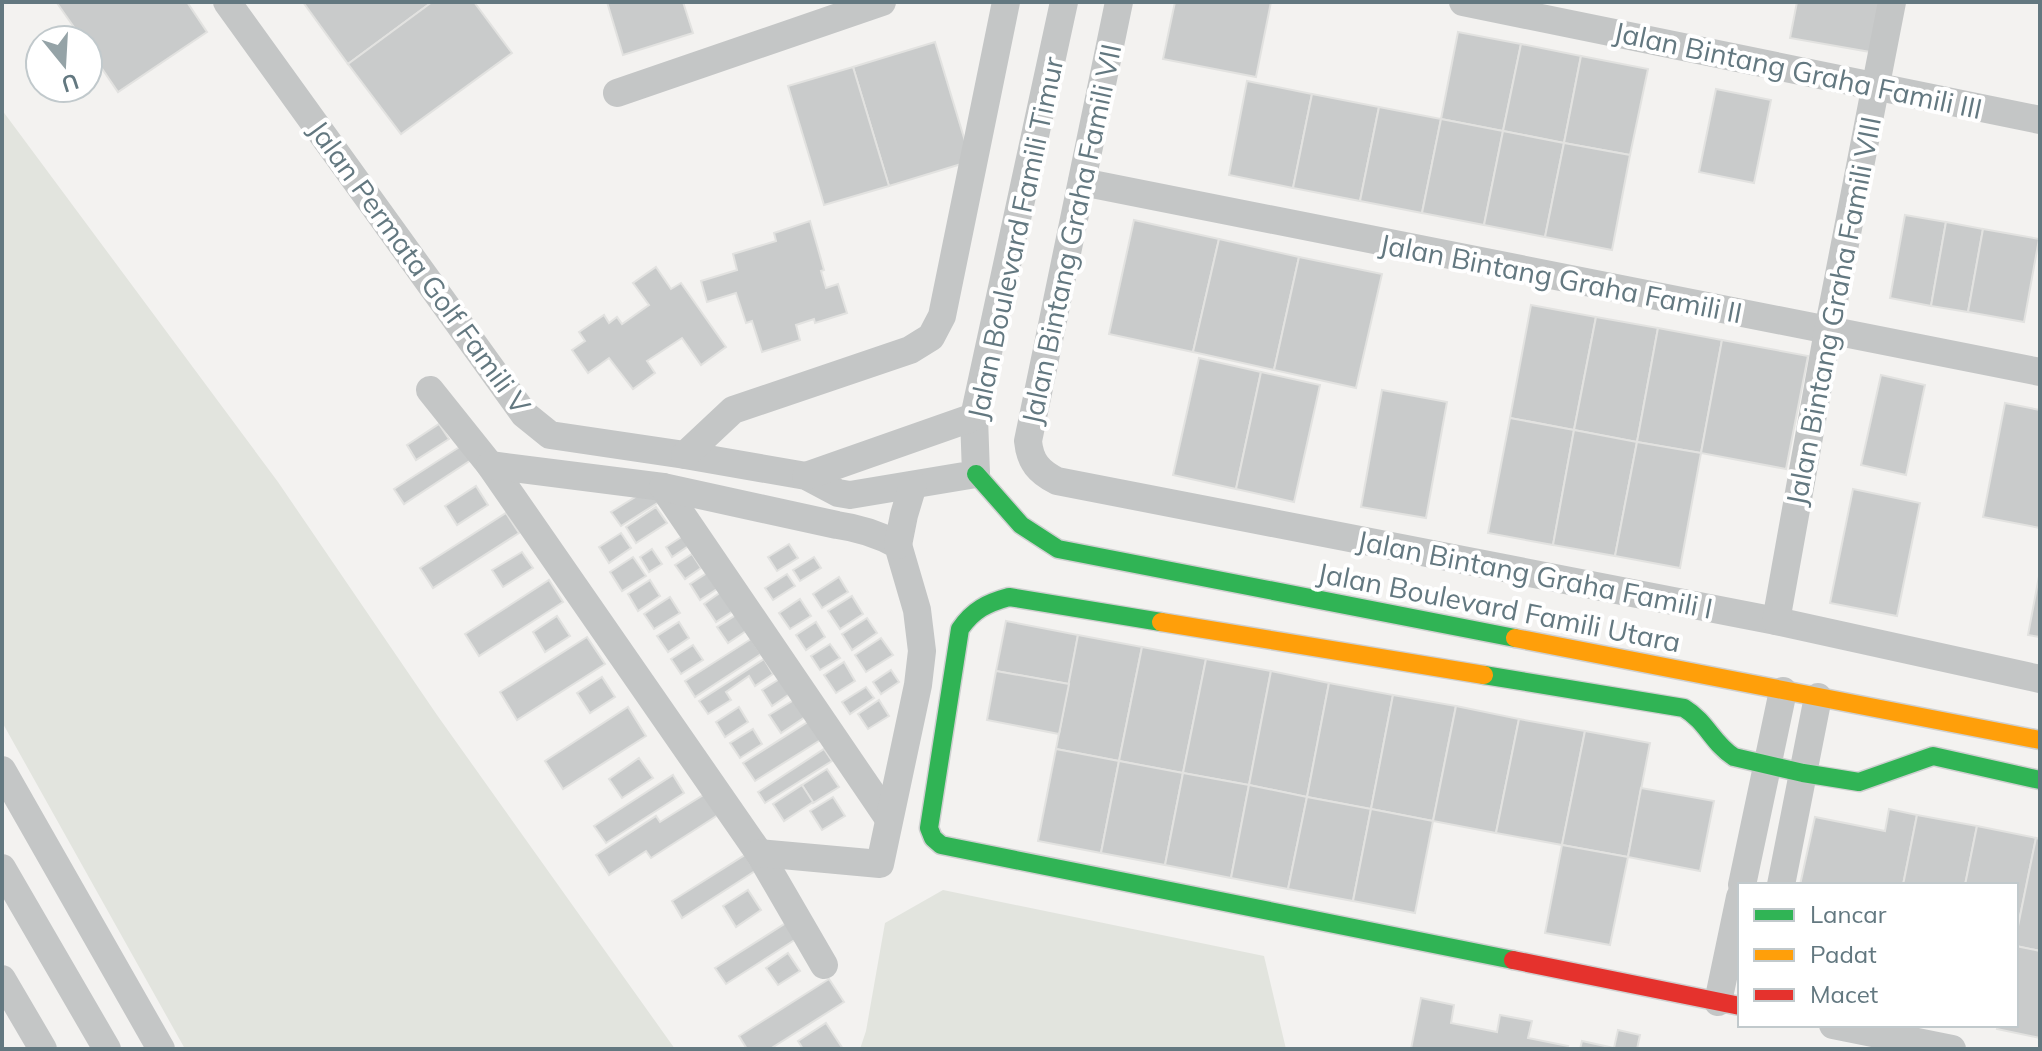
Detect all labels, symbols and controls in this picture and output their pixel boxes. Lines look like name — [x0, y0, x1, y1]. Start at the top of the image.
street label: Jalan Bintang Graha Famili III — [1611, 14, 1985, 126]
north arrow — [24, 24, 104, 104]
street label: Jalan Bintang Graha Famili VII — [1014, 40, 1128, 428]
street label: Jalan Boulevard Famili Timur — [959, 53, 1071, 423]
text: U — [58, 67, 82, 99]
street label: Jalan Permata Golf Famili V — [302, 113, 539, 421]
street label: Jalan Bintang Graha Famili VIII — [1778, 114, 1888, 508]
street label: Jalan Bintang Graha Famili II — [1377, 226, 1745, 330]
street label: Jalan Bintang Graha Famili I — [1354, 522, 1716, 626]
street label: Jalan Boulevard Famili Utara — [1314, 555, 1684, 659]
legend — [1738, 883, 2018, 1027]
text: Lancar — [1810, 899, 1887, 929]
text: Padat — [1810, 939, 1877, 969]
text: Macet — [1810, 979, 1878, 1009]

